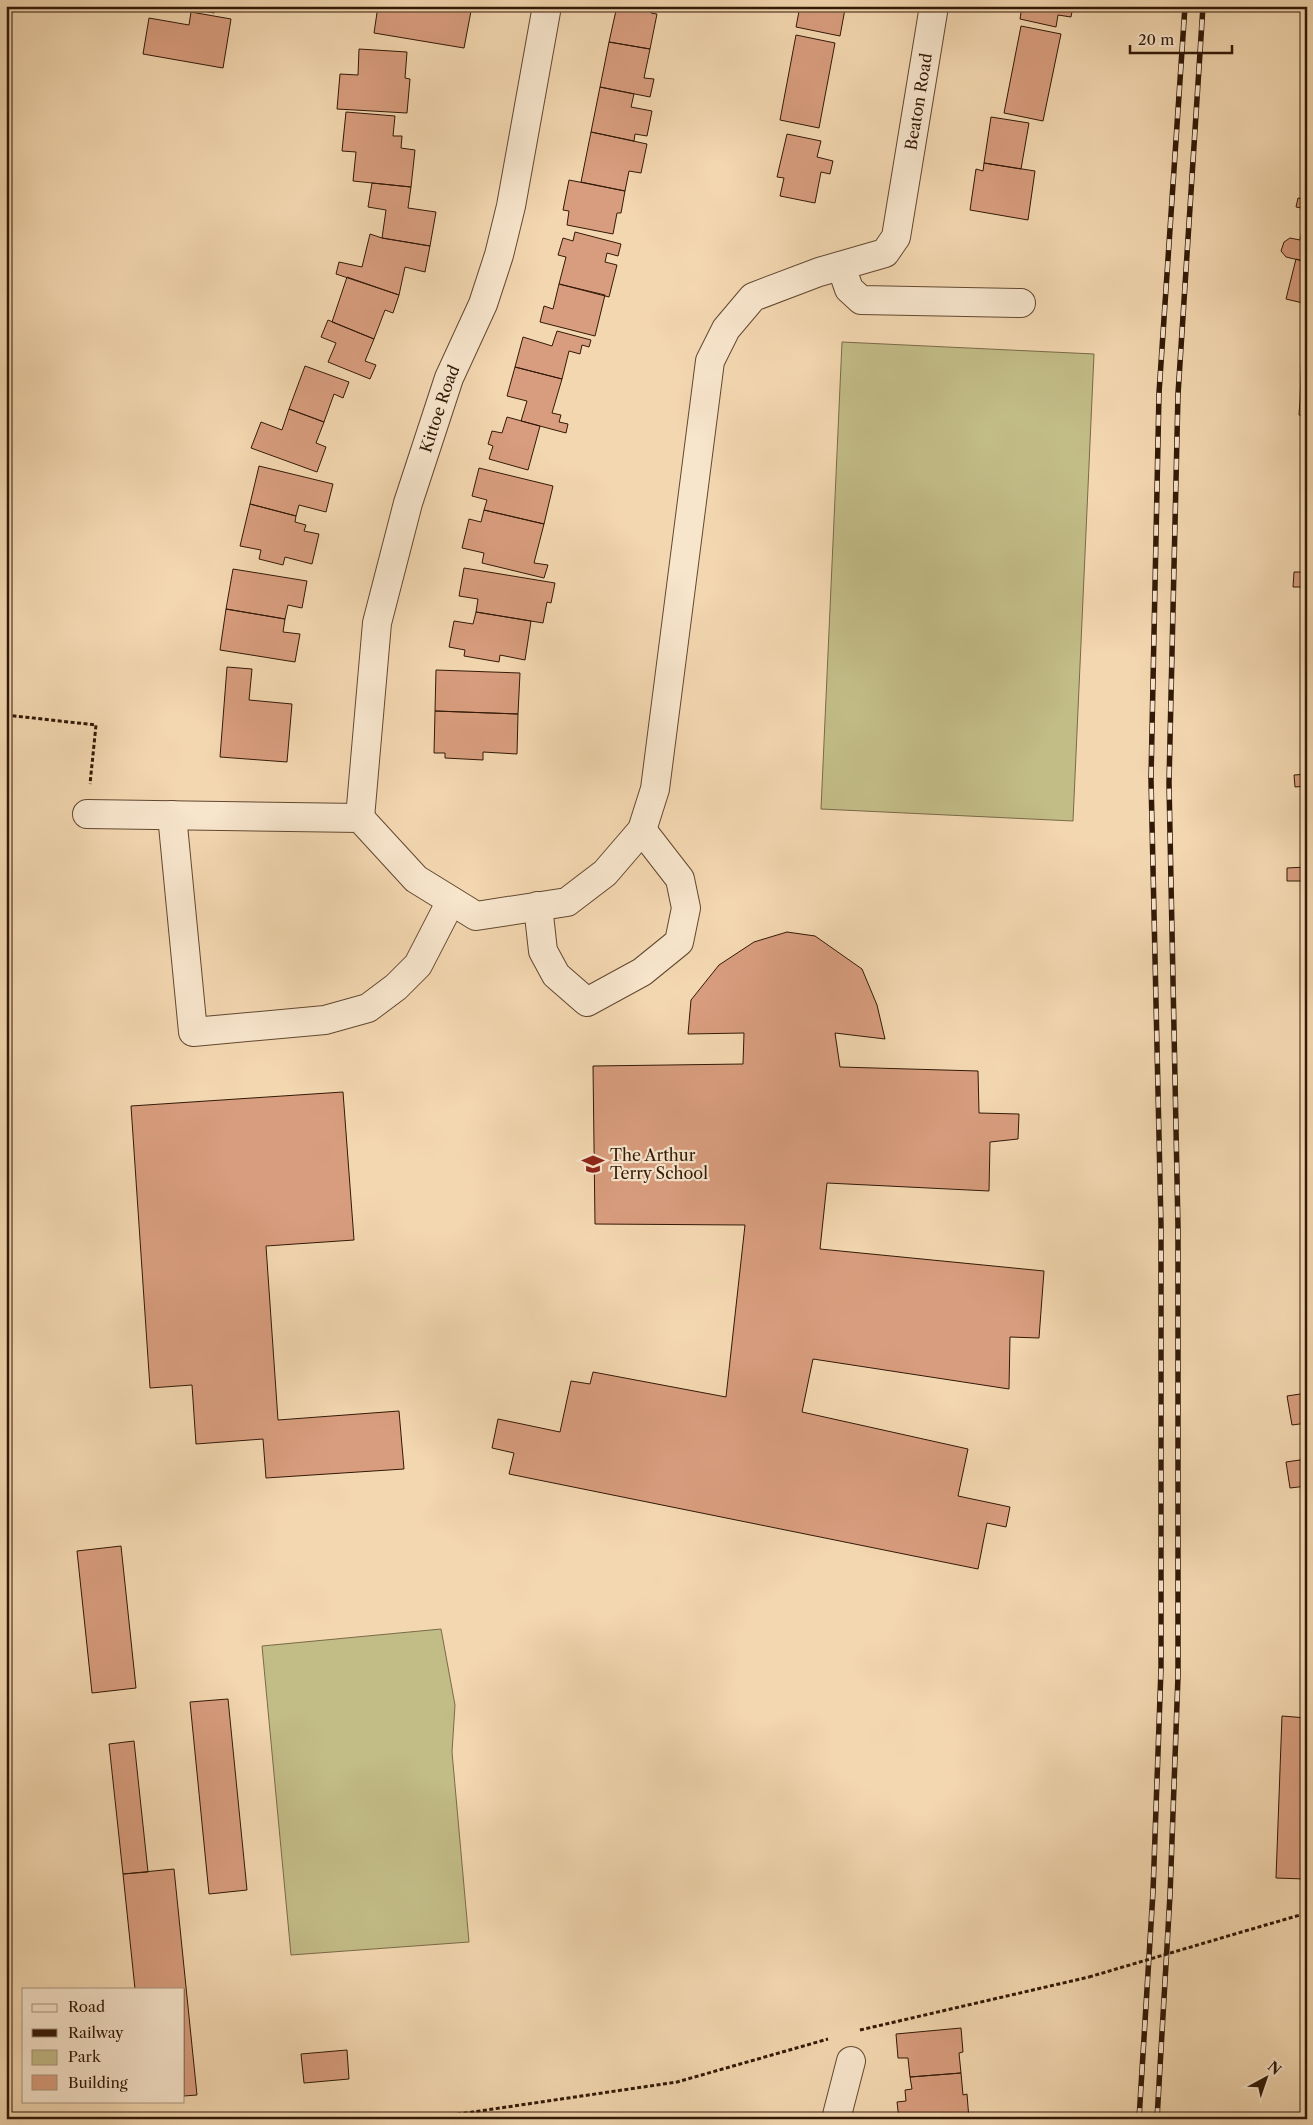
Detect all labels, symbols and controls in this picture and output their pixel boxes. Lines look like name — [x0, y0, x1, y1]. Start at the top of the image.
scale bar — [1130, 22, 1233, 54]
text: 20 m — [1138, 30, 1174, 49]
street label: Beaton Road — [900, 51, 936, 152]
street label: Kittoe Road — [415, 361, 464, 455]
place label: The Arthur Terry School — [610, 1145, 708, 1183]
school or university icon: The Arthur Terry School — [580, 1151, 606, 1177]
legend — [22, 1988, 185, 2102]
text: Road — [68, 1997, 105, 2016]
text: Railway — [68, 2023, 124, 2042]
text: Park — [68, 2047, 102, 2066]
north arrow — [1240, 2052, 1290, 2102]
text: N — [1264, 2057, 1285, 2079]
text: Building — [68, 2073, 128, 2092]

